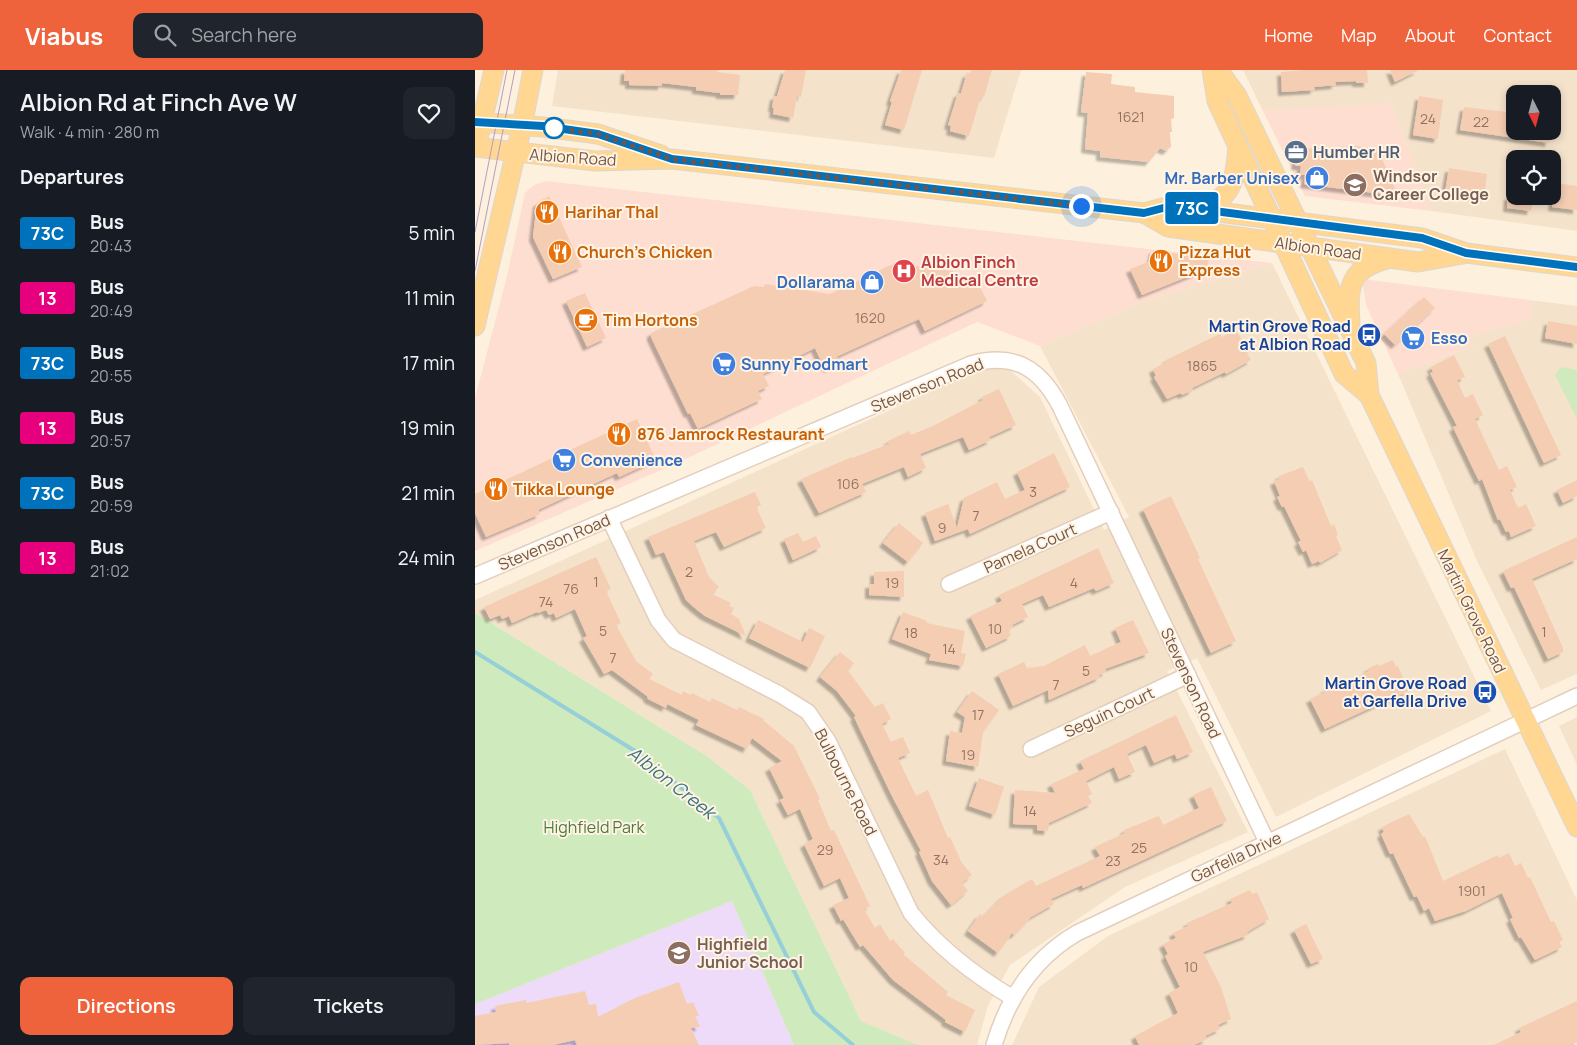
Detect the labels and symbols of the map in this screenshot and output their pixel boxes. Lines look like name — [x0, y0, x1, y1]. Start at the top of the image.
north arrow — [1506, 85, 1561, 140]
house number: 1621 — [1117, 107, 1145, 126]
house number: 24 — [1420, 109, 1436, 128]
house number: 22 — [1473, 112, 1489, 131]
unlabelled marker — [543, 117, 565, 139]
office icon: Humber HR — [1283, 139, 1309, 165]
place label: Humber HR — [1313, 141, 1400, 163]
street label: Albion Road — [529, 143, 617, 171]
shop icon: Mr. Barber Unisex — [1304, 165, 1330, 191]
place label: Windsor Career College — [1373, 165, 1489, 205]
place label: Mr. Barber Unisex — [1165, 167, 1299, 189]
school or university icon: Windsor Career College — [1342, 172, 1368, 198]
line badge: 73C — [1163, 192, 1221, 224]
your location — [1069, 194, 1094, 219]
restaurant icon: Harihar Thal — [534, 199, 560, 225]
place label: Harihar Thal — [565, 201, 659, 223]
street label: Albion Road — [1273, 231, 1363, 265]
restaurant icon: Church's Chicken — [547, 239, 573, 265]
place label: Church's Chicken — [577, 241, 712, 263]
place label: Pizza Hut Express — [1179, 241, 1251, 281]
restaurant icon: Pizza Hut Express — [1148, 248, 1174, 274]
place label: Albion Finch Medical Centre — [921, 251, 1039, 291]
hospital icon: Albion Finch Medical Centre — [891, 258, 917, 284]
shop icon: Dollarama — [859, 269, 885, 295]
place label: Dollarama — [777, 271, 855, 293]
cafe icon: Tim Hortons — [573, 307, 599, 333]
house number: 1620 — [855, 308, 885, 327]
place label: Tim Hortons — [603, 309, 698, 331]
place label: Martin Grove Road at Albion Road — [1209, 315, 1351, 355]
bus stop icon: Martin Grove Road at Albion Road — [1356, 322, 1382, 348]
supermarket icon: Esso — [1400, 325, 1426, 351]
place label: Esso — [1431, 327, 1468, 349]
supermarket icon: Sunny Foodmart — [711, 351, 737, 377]
street label: Stevenson Road — [867, 352, 987, 418]
place label: Sunny Foodmart — [741, 353, 868, 375]
house number: 1865 — [1187, 356, 1217, 375]
restaurant icon: 876 Jamrock Restaurant — [606, 421, 632, 447]
place label: 876 Jamrock Restaurant — [637, 423, 825, 445]
supermarket icon: Convenience — [551, 447, 577, 473]
place label: Convenience — [581, 449, 683, 471]
house number: 106 — [837, 474, 859, 493]
restaurant icon: Tikka Lounge — [483, 476, 509, 502]
place label: Tikka Lounge — [513, 478, 615, 500]
house number: 3 — [1029, 482, 1037, 501]
house number: 7 — [972, 506, 980, 525]
street label: Stevenson Road — [495, 508, 613, 576]
house number: 9 — [938, 518, 946, 537]
street label: Pamela Court — [980, 518, 1080, 578]
street label: Martin Grove Road — [1432, 545, 1512, 677]
house number: 2 — [685, 562, 693, 581]
house number: 1 — [593, 572, 599, 591]
house number: 19 — [885, 573, 899, 592]
house number: 4 — [1070, 573, 1078, 592]
house number: 76 — [563, 579, 579, 598]
house number: 74 — [539, 592, 553, 611]
house number: 10 — [988, 619, 1002, 638]
house number: 5 — [599, 621, 607, 640]
house number: 1 — [1541, 622, 1547, 641]
house number: 18 — [904, 623, 918, 642]
street label: Stevenson Road — [1156, 624, 1226, 742]
house number: 14 — [942, 639, 956, 658]
house number: 7 — [609, 648, 617, 667]
house number: 5 — [1082, 661, 1090, 680]
place label: Martin Grove Road at Garfella Drive — [1325, 672, 1467, 712]
house number: 7 — [1052, 675, 1060, 694]
bus stop icon: Martin Grove Road at Garfella Drive — [1472, 679, 1498, 705]
street label: Seguin Court — [1060, 681, 1158, 743]
house number: 17 — [972, 705, 984, 724]
street label: Bulbourne Road — [810, 725, 882, 839]
water label: Albion Creek — [623, 740, 723, 826]
house number: 19 — [961, 745, 975, 764]
house number: 14 — [1023, 801, 1037, 820]
park label: Highfield Park — [544, 816, 646, 838]
street label: Garfella Drive — [1187, 826, 1285, 888]
house number: 25 — [1131, 838, 1147, 857]
house number: 29 — [817, 840, 833, 859]
house number: 34 — [933, 850, 949, 869]
house number: 23 — [1105, 851, 1121, 870]
house number: 1901 — [1458, 881, 1486, 900]
place label: Highfield Junior School — [697, 933, 803, 973]
school or university icon: Highfield Junior School — [666, 940, 692, 966]
house number: 10 — [1184, 957, 1198, 976]

